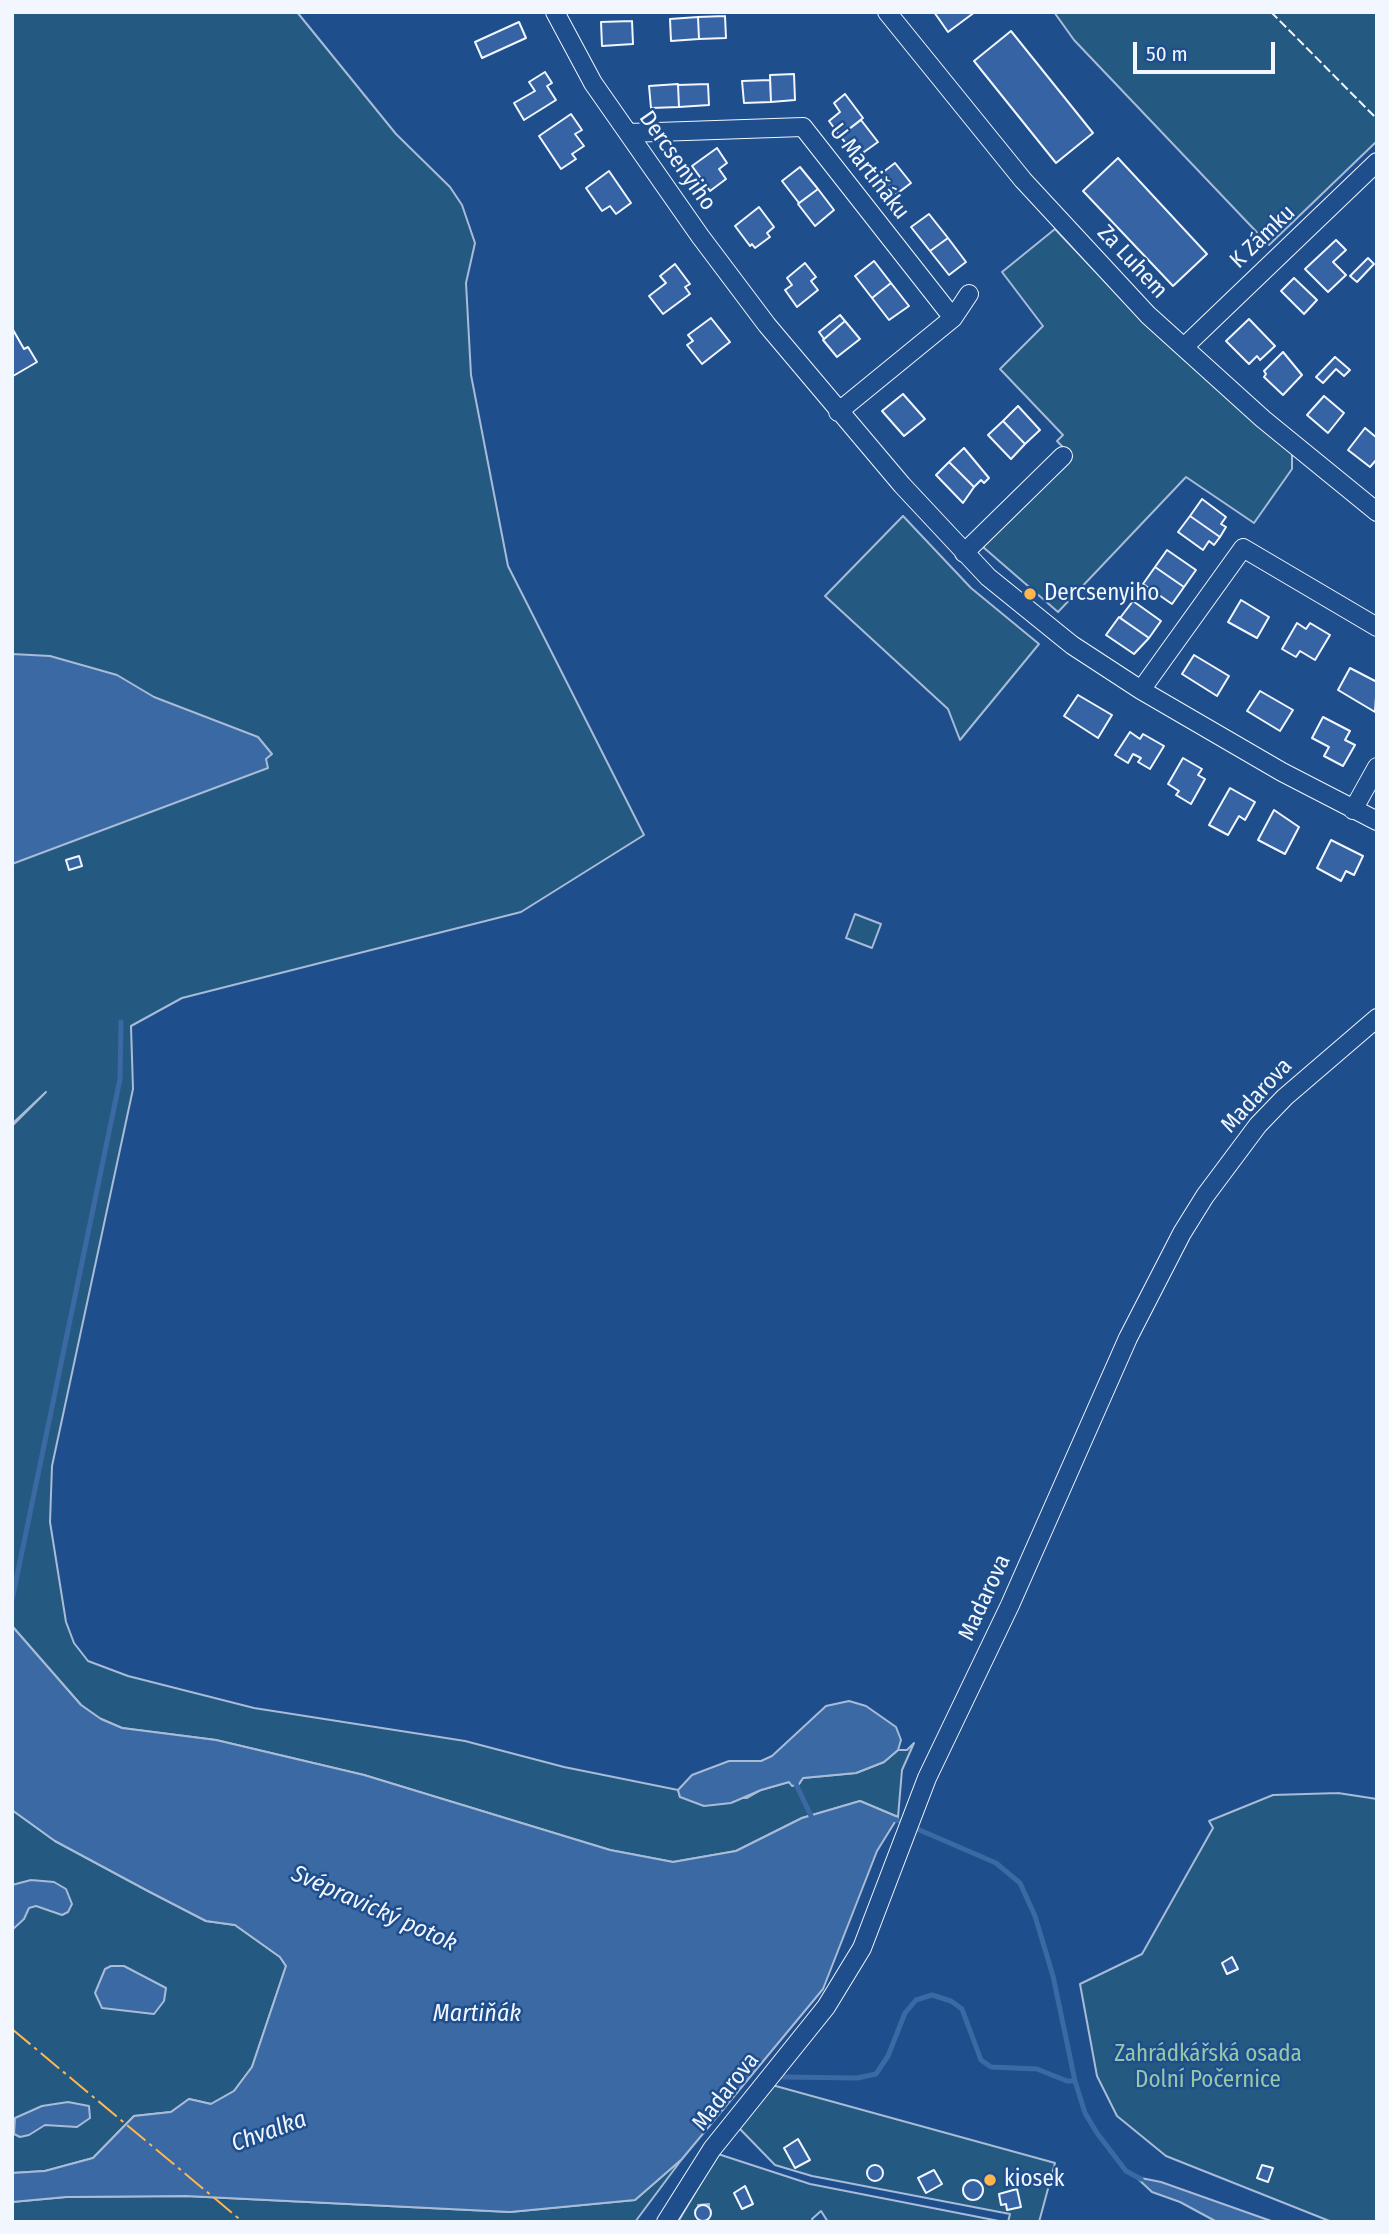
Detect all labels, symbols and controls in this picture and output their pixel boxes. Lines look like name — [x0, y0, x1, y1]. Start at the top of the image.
scale bar — [1137, 28, 1279, 72]
text: 50 m — [1146, 41, 1188, 67]
street label: Dercsenyiho — [633, 106, 721, 216]
street label: U Martiňáku — [823, 119, 915, 225]
street label: K Zámku — [1225, 199, 1301, 275]
street label: Za Luhem — [1091, 220, 1173, 304]
place label: Dercsenyiho — [1044, 580, 1159, 608]
marker: Dercsenyiho — [1022, 586, 1038, 602]
street label: Madarova — [1216, 1053, 1298, 1139]
street label: Madarova — [953, 1551, 1017, 1645]
water label: Svépravický potok — [287, 1860, 461, 1958]
water label: Martiňák — [433, 2000, 521, 2028]
park label: Zahrádkářská osada Dolní Počernice — [1114, 2041, 1302, 2095]
street label: Madarova — [687, 2047, 765, 2137]
water label: Chvalka — [227, 2105, 311, 2159]
place label: kiosek — [1004, 2166, 1065, 2194]
marker: kiosek — [982, 2172, 998, 2188]

